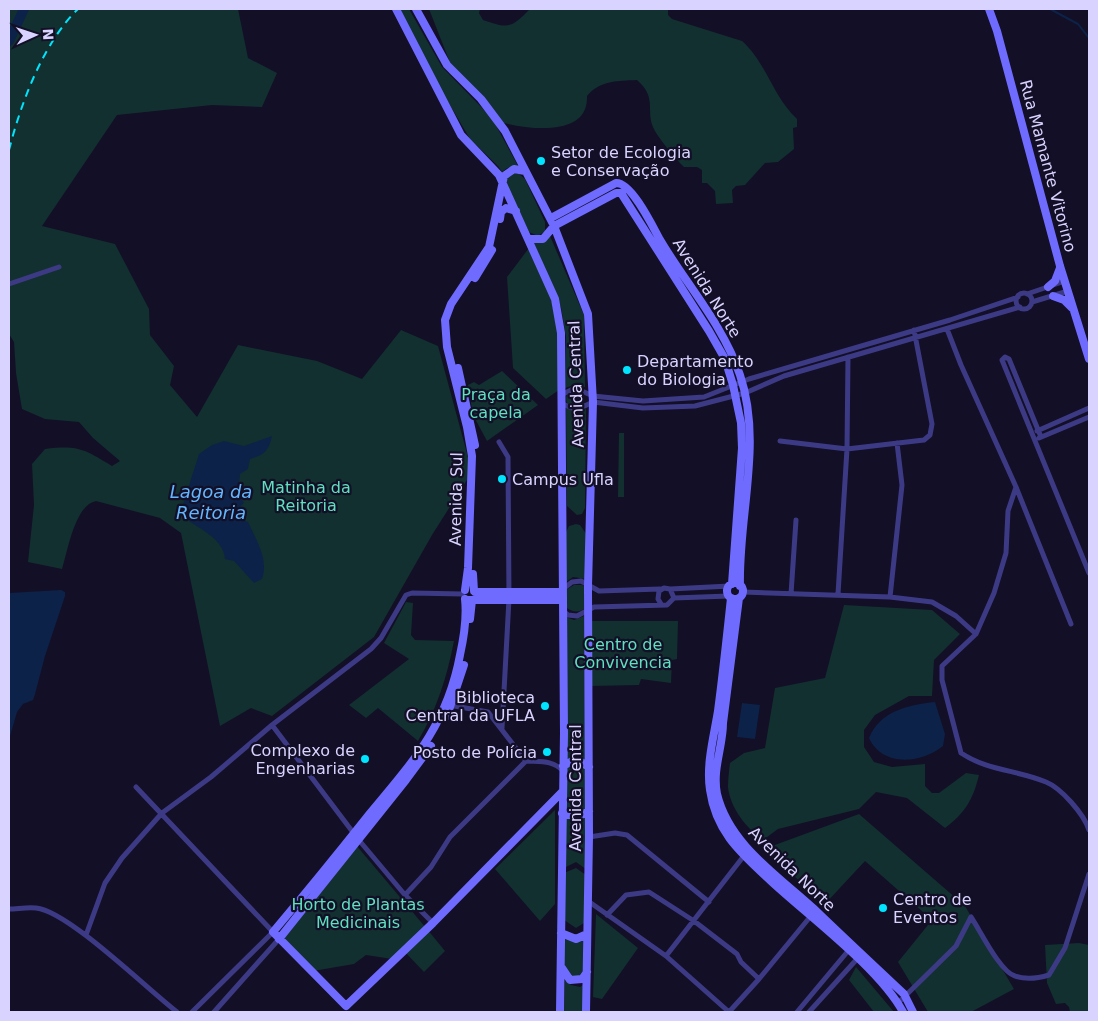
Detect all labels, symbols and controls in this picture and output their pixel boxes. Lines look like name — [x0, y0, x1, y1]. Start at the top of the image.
north arrow — [10, 10, 60, 60]
text: N — [40, 28, 56, 41]
street label: Rua Mamante Vitorino — [1016, 78, 1080, 254]
place label: Setor de Ecologia e Conservação — [551, 143, 691, 180]
marker: Setor de Ecologia e Conservação — [535, 155, 547, 167]
street label: Avenida Norte — [669, 235, 745, 341]
street label: Avenida Central — [564, 320, 588, 448]
place label: Departamento do Biologia — [637, 352, 753, 389]
marker: Departamento do Biologia — [621, 364, 633, 376]
park label: Praça da capela — [461, 385, 531, 422]
street label: Avenida Sul — [446, 452, 466, 546]
place label: Campus Ufla — [512, 470, 614, 489]
marker: Campus Ufla — [496, 473, 508, 485]
park label: Matinha da Reitoria — [261, 478, 351, 515]
water label: Lagoa da Reitoria — [170, 481, 252, 523]
park label: Centro de Convivencia — [574, 635, 672, 672]
place label: Biblioteca Central da UFLA — [405, 688, 535, 725]
marker: Biblioteca Central da UFLA — [539, 700, 551, 712]
street label: Avenida Central — [566, 724, 585, 852]
place label: Complexo de Engenharias — [250, 741, 355, 778]
place label: Posto de Polícia — [413, 743, 537, 762]
marker: Posto de Polícia — [541, 746, 553, 758]
marker: Complexo de Engenharias — [359, 753, 371, 765]
street label: Avenida Norte — [745, 823, 839, 915]
place label: Centro de Eventos — [893, 890, 972, 927]
park label: Horto de Plantas Medicinais — [291, 895, 425, 932]
marker: Centro de Eventos — [877, 902, 889, 914]

